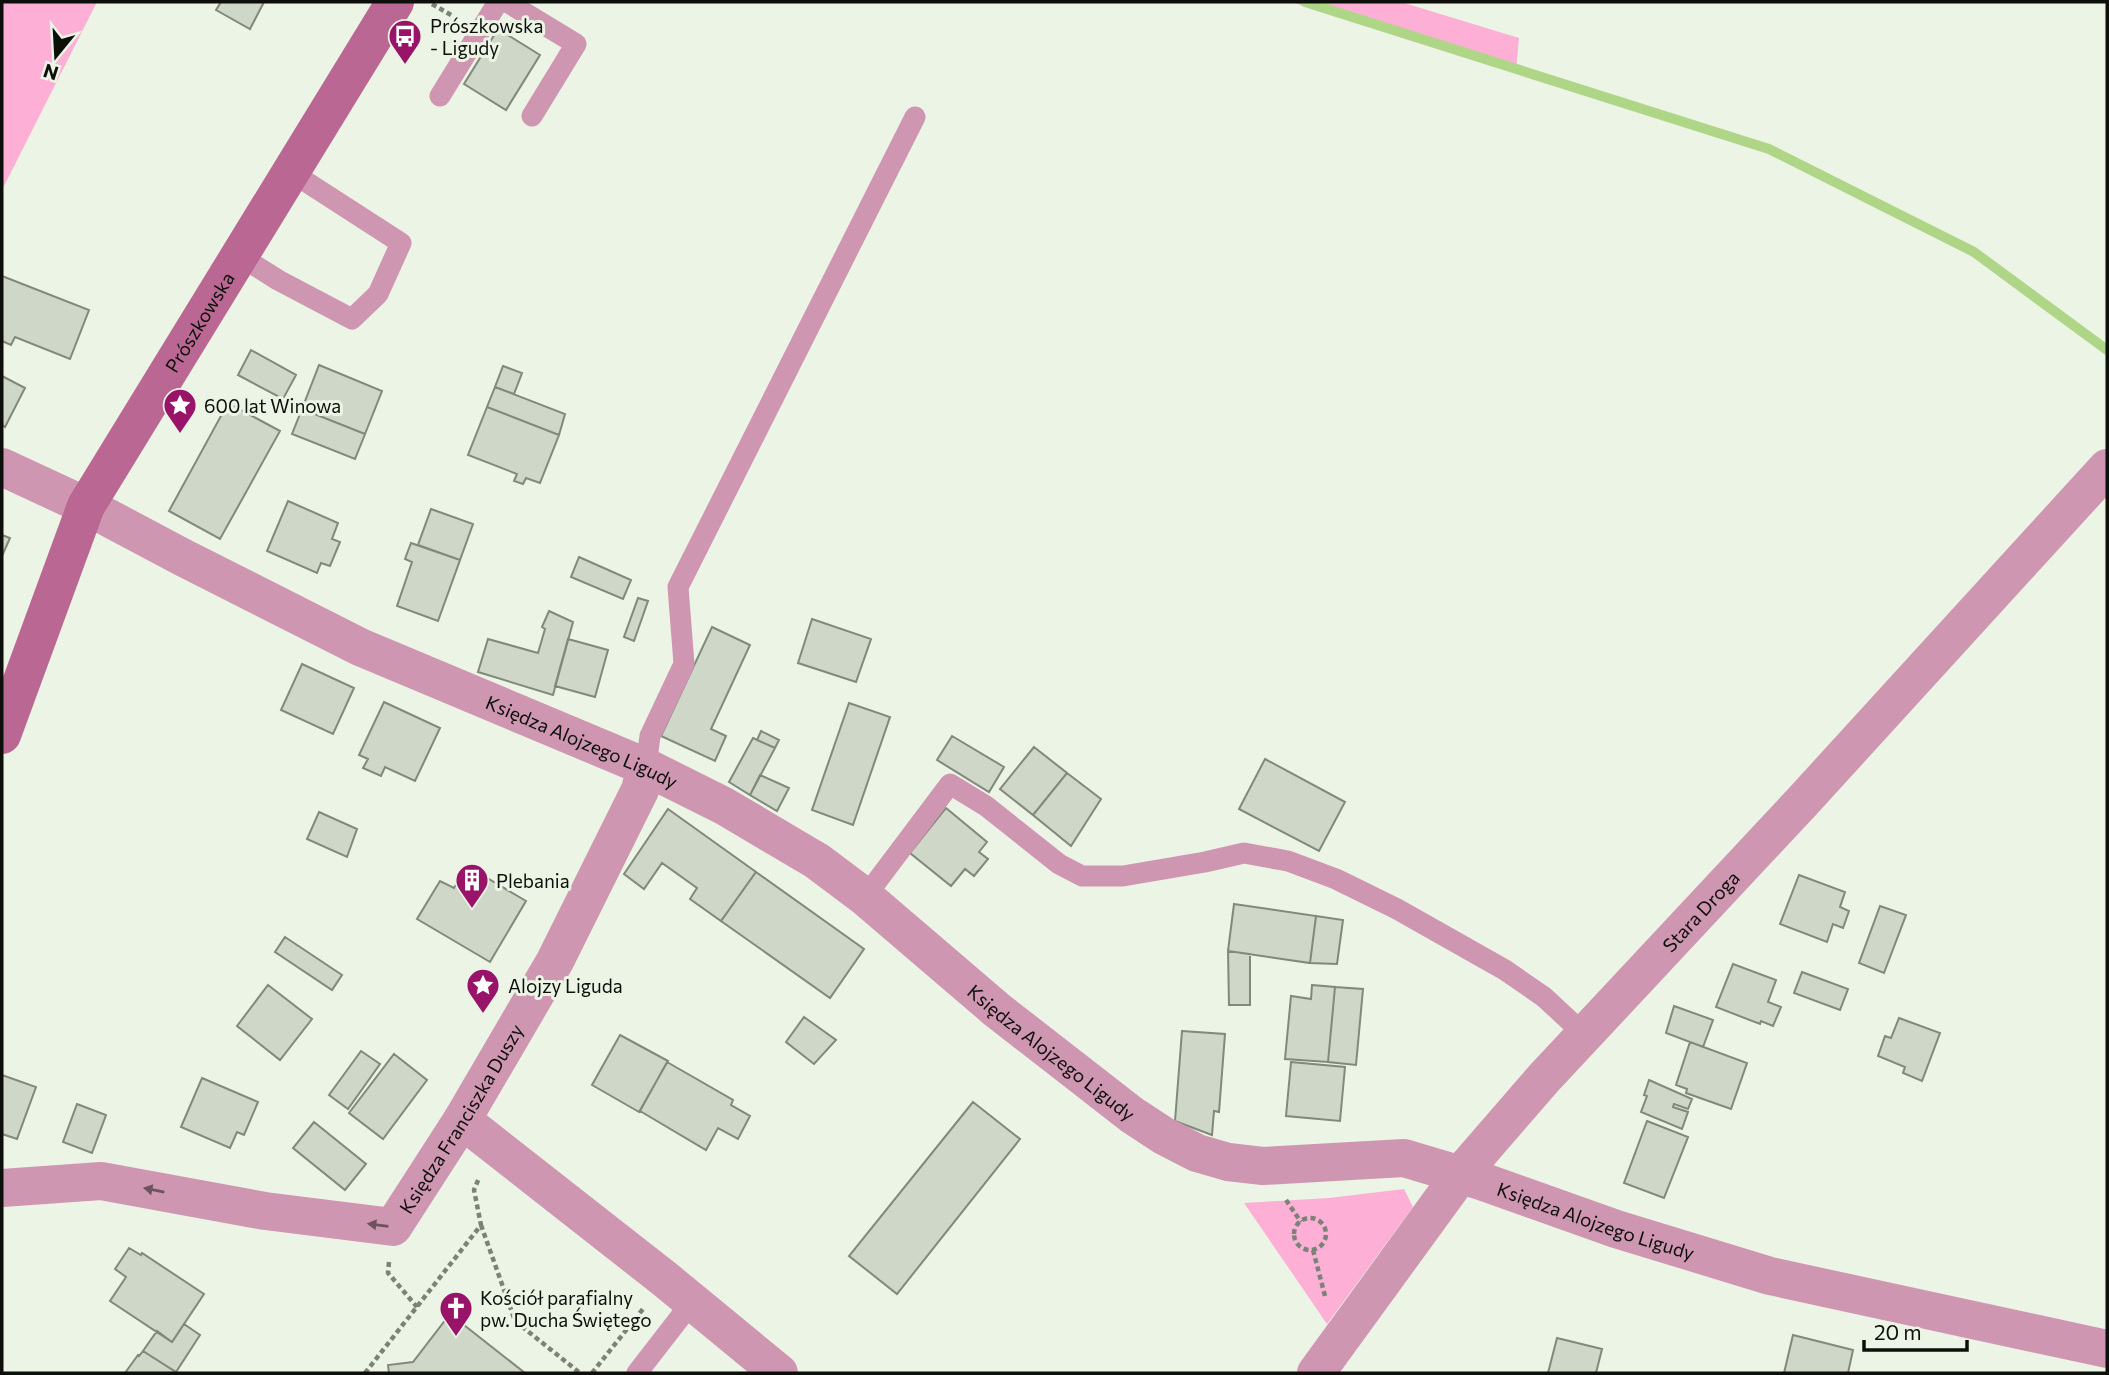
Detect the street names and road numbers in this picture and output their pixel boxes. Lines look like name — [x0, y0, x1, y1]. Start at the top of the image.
street label: Prószkowska — [159, 267, 238, 376]
street label: Księdza Alojzego Ligudy — [483, 690, 682, 793]
street label: Stara Droga — [1657, 866, 1744, 956]
street label: Księdza Alojzego Ligudy — [963, 979, 1140, 1125]
street label: Księdza Franciszka Duszy — [394, 1019, 527, 1217]
street label: Księdza Alojzego Ligudy — [1494, 1176, 1698, 1264]

